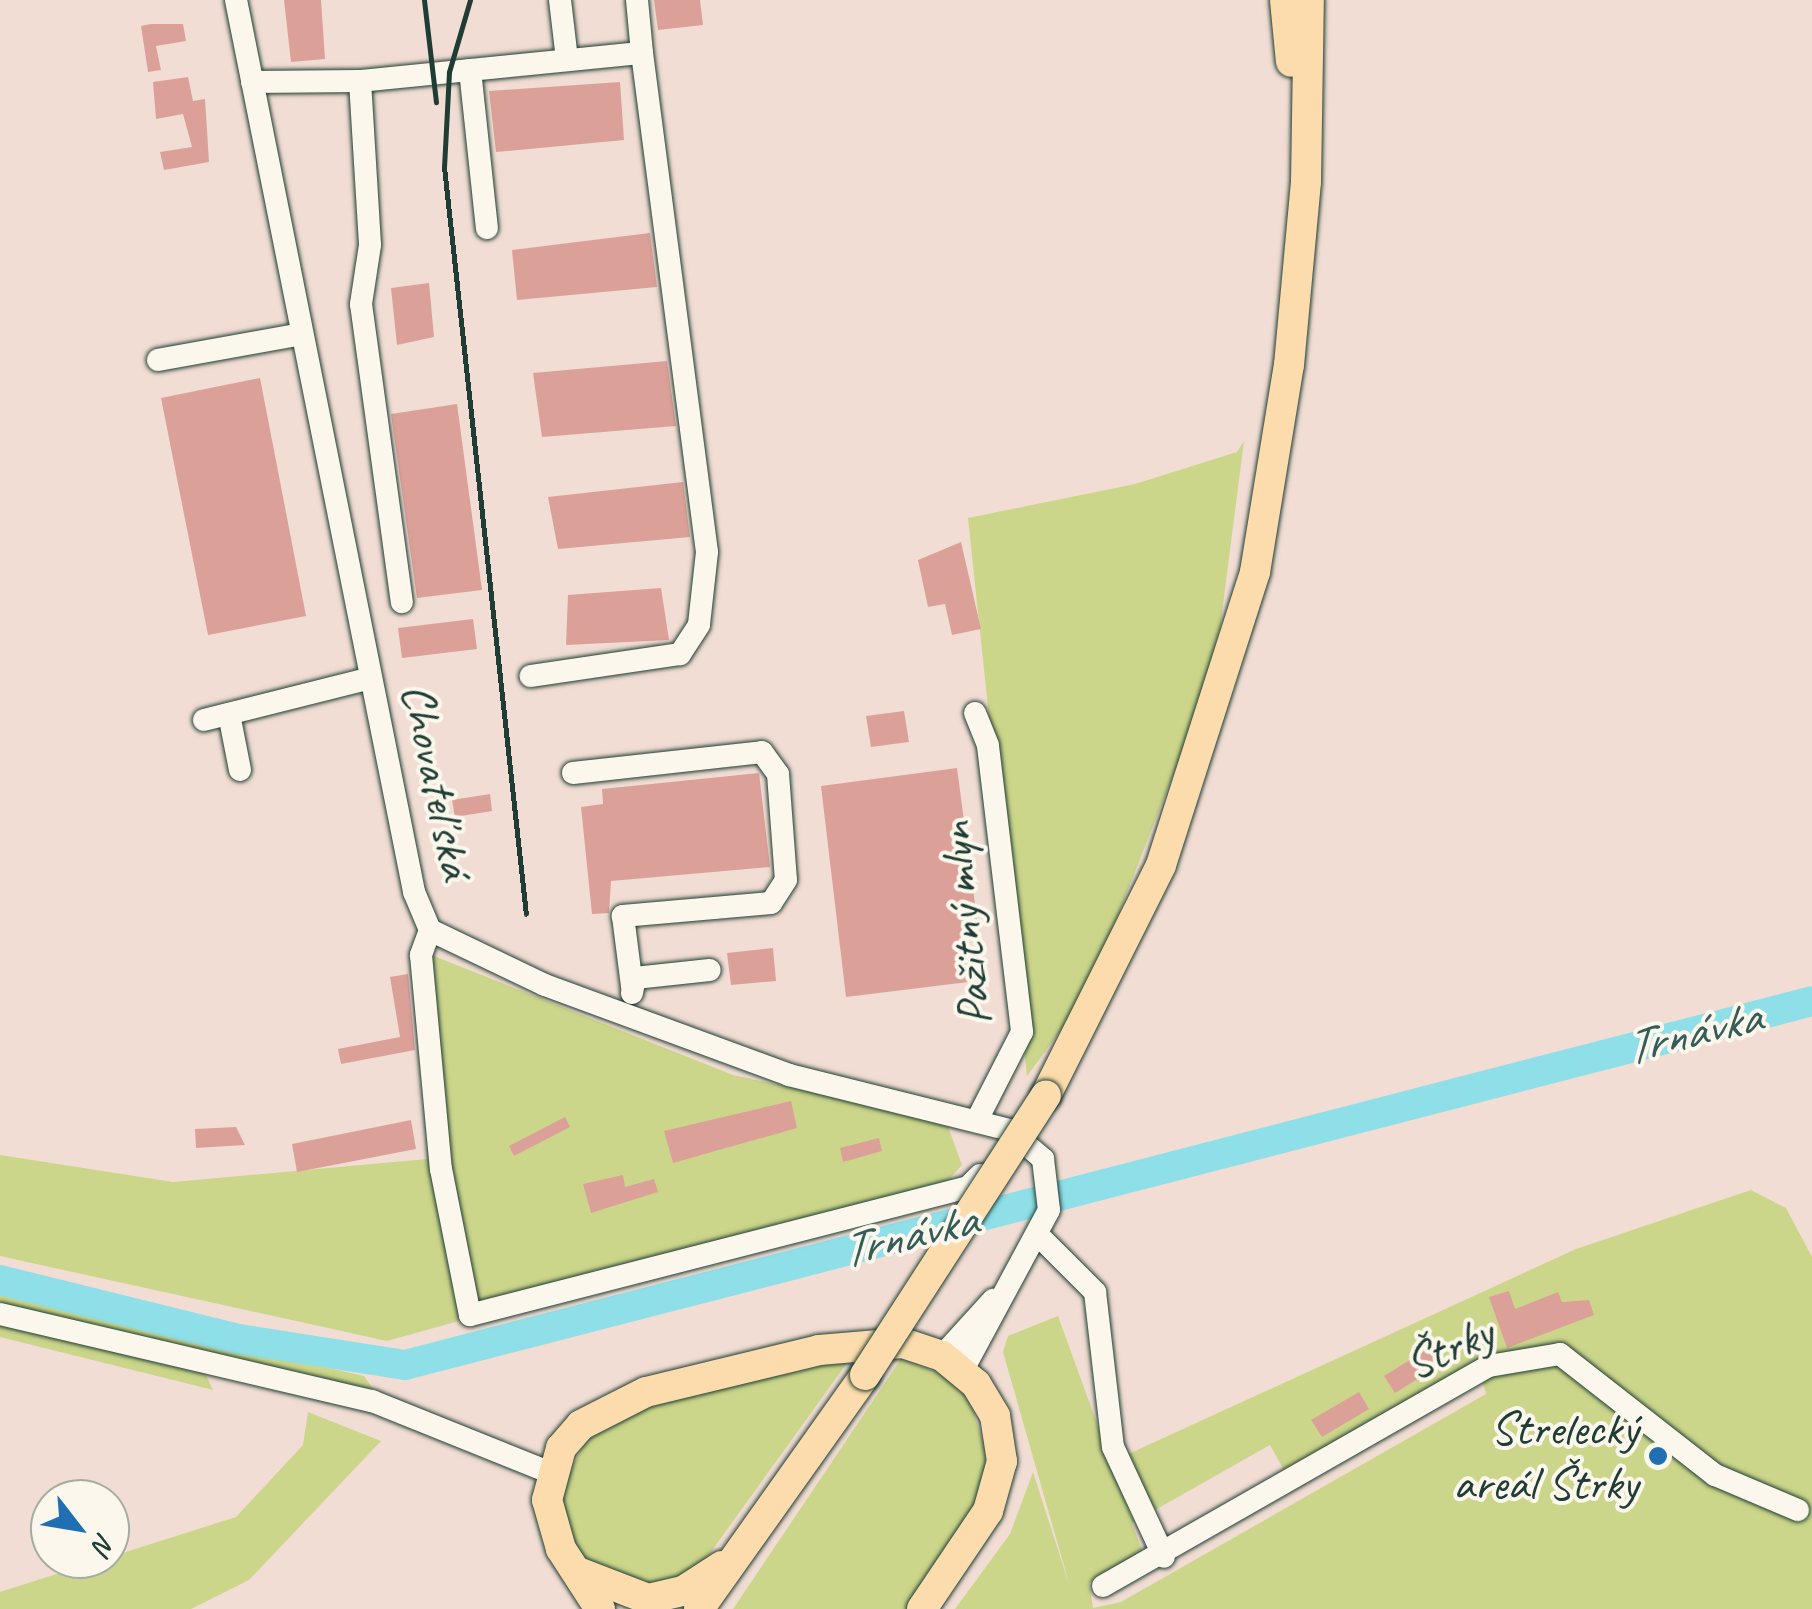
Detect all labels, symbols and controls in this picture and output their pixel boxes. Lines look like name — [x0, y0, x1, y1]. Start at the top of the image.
street label: Chovateľská — [388, 678, 486, 884]
street label: Pažitný mlyn — [926, 820, 1004, 1028]
water label: Trnávka — [1618, 986, 1766, 1078]
water label: Trnávka — [834, 1189, 982, 1281]
street label: Štrky — [1396, 1303, 1502, 1393]
place label: Strelecký areál Štrky — [1453, 1399, 1638, 1512]
marker: Strelecký areál Štrky — [1647, 1445, 1669, 1467]
north arrow — [30, 1479, 130, 1579]
text: N — [85, 1527, 124, 1560]

